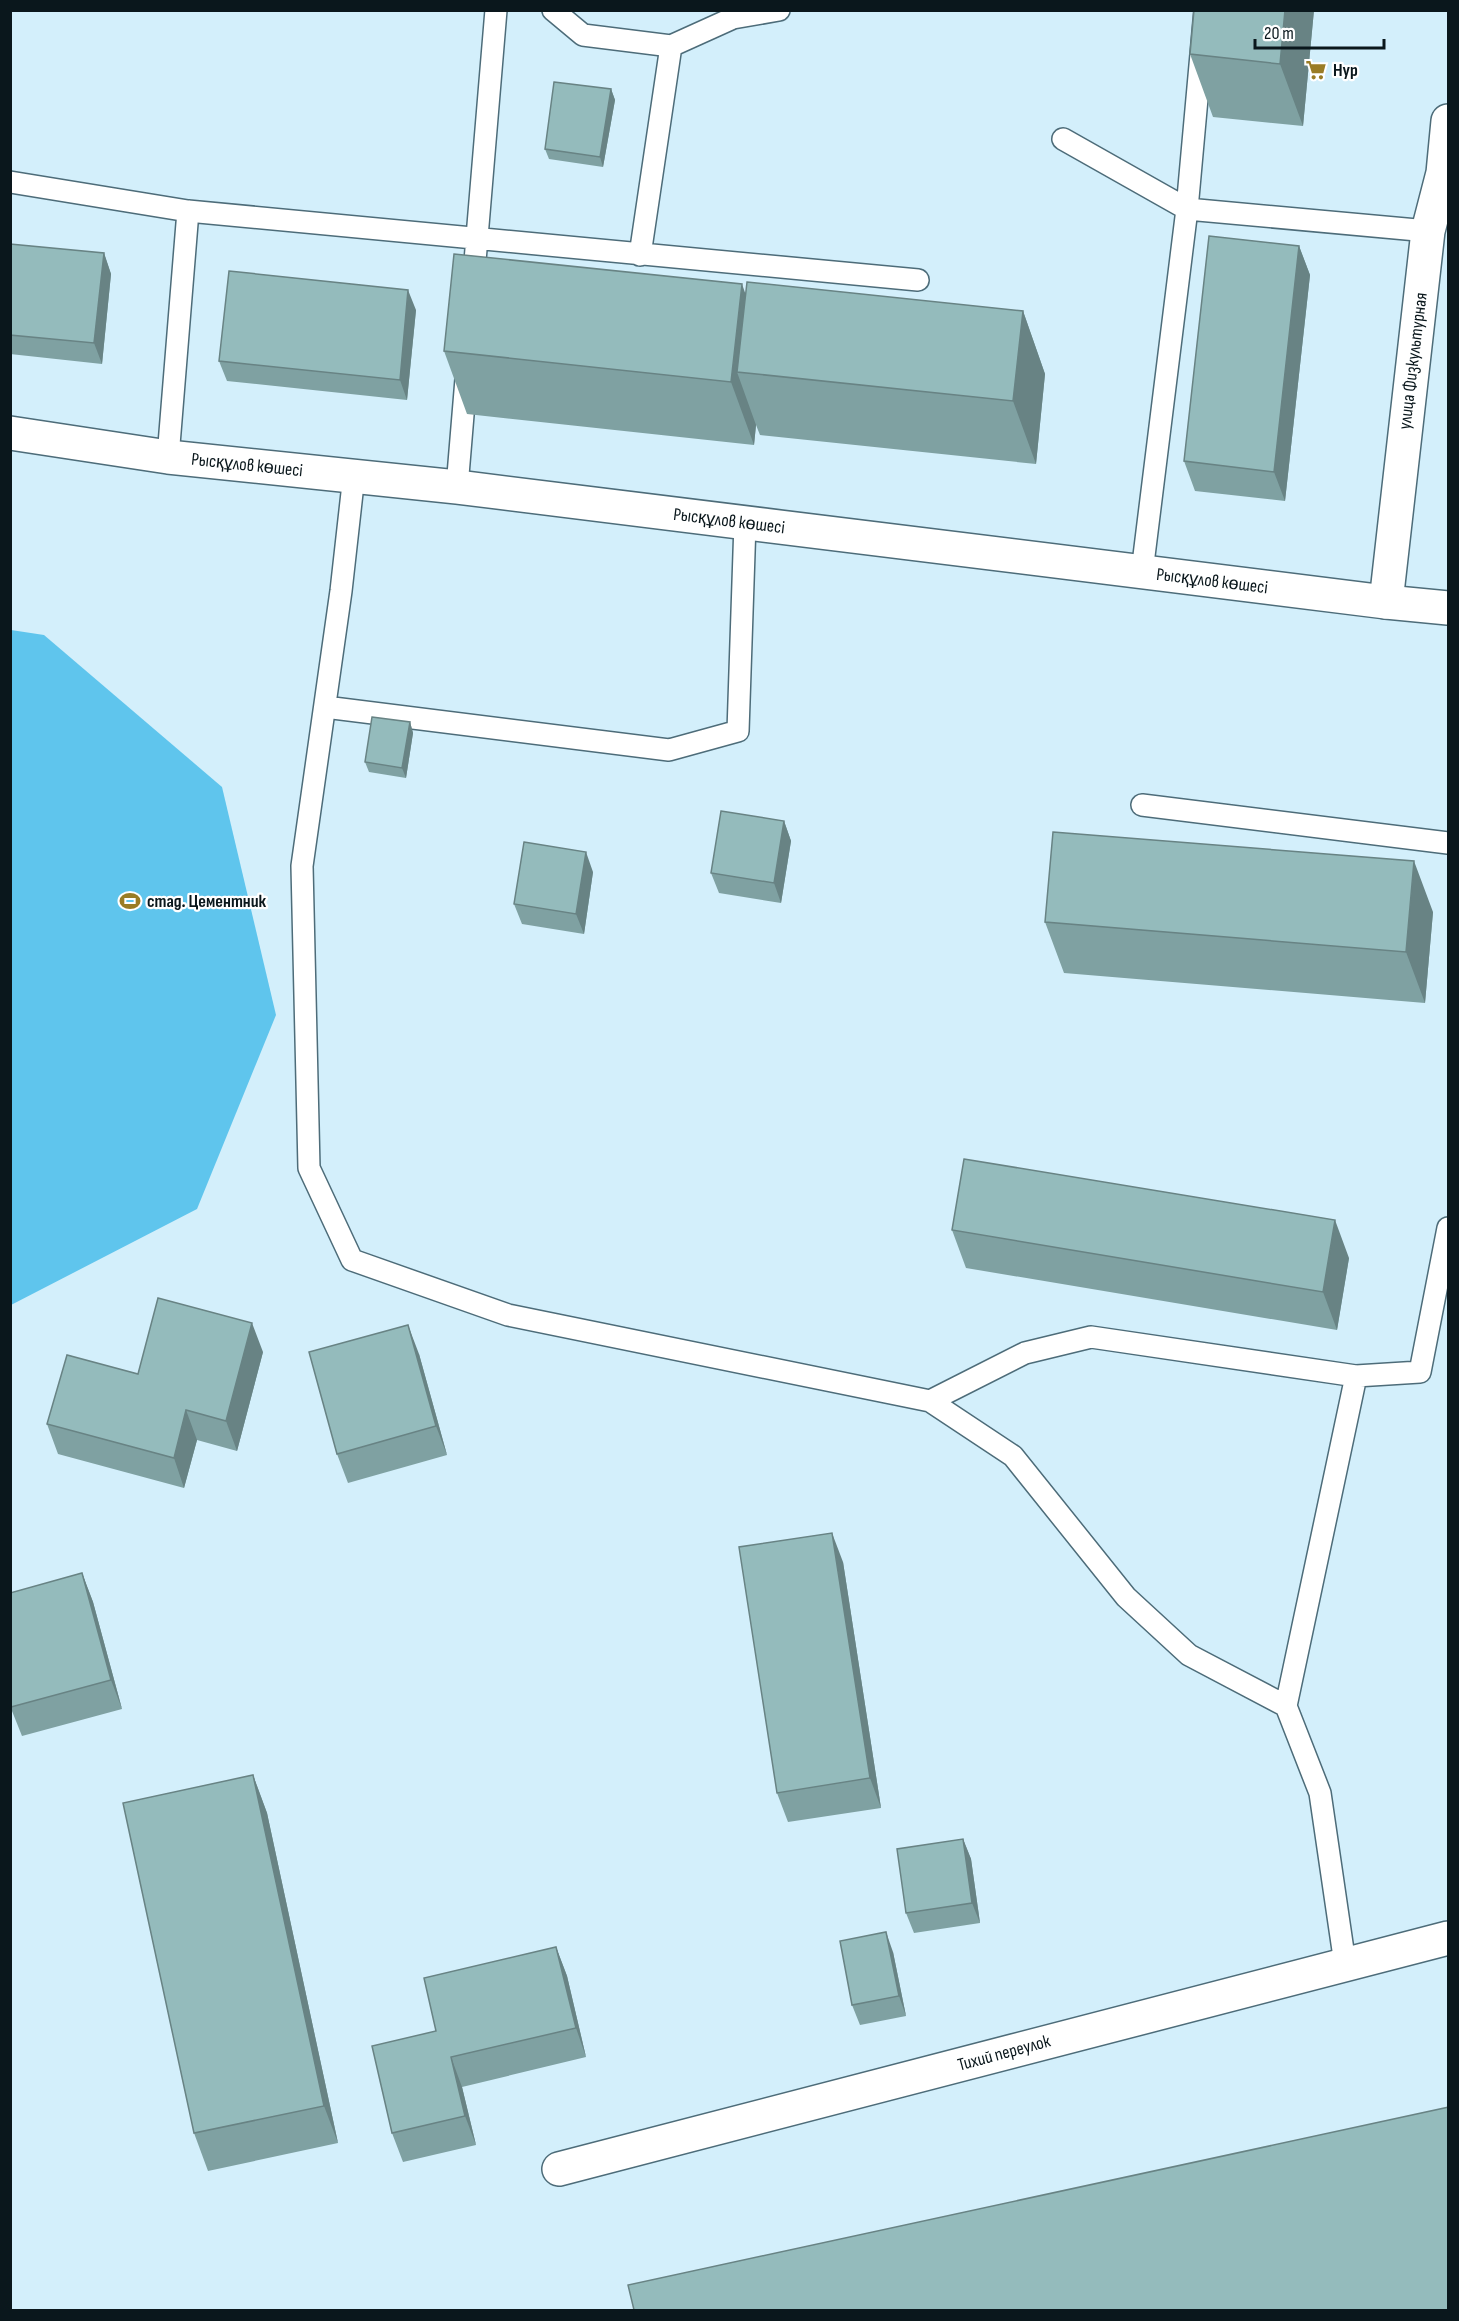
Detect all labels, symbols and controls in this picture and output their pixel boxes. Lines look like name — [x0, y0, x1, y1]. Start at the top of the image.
scale bar — [1255, 12, 1384, 50]
text: 20 m — [1264, 23, 1294, 44]
supermarket icon: Нур — [1304, 58, 1328, 82]
place label: Нур — [1333, 60, 1358, 81]
street label: улица Физкультурная — [1394, 291, 1432, 431]
street label: Рысқұлов көшесі — [190, 449, 304, 481]
street label: Рысқұлов көшесі — [672, 504, 786, 538]
street label: Рысқұлов көшесі — [1155, 564, 1269, 598]
sports icon: стад. Цементник — [118, 889, 142, 913]
place label: стад. Цементник — [147, 891, 267, 912]
street label: Тихий переулок — [955, 2030, 1053, 2075]

